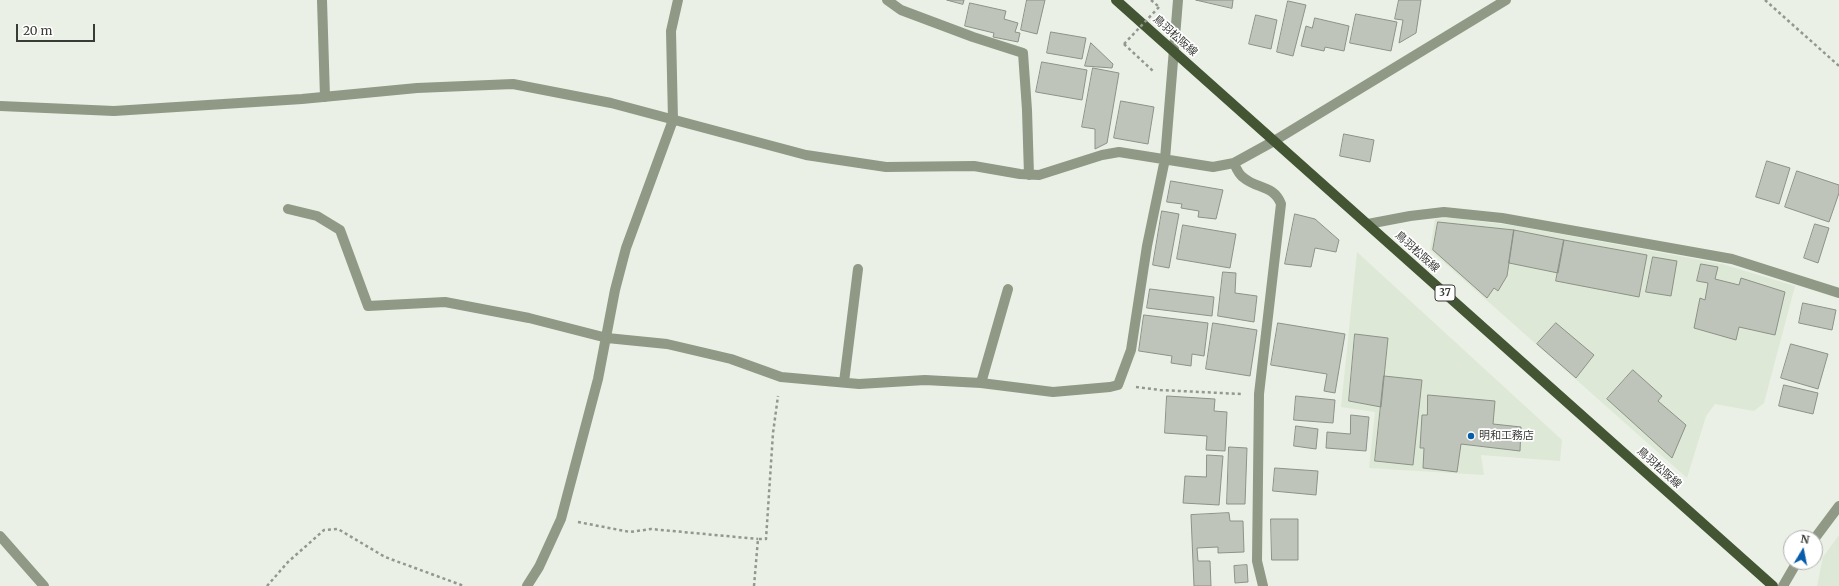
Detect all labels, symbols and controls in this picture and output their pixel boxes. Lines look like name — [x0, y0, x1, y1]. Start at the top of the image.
street label: 鳥羽松阪線 — [1150, 13, 1200, 59]
scale bar — [18, 16, 97, 42]
text: 20 m — [23, 23, 52, 38]
street label: 鳥羽松阪線 — [1392, 229, 1442, 275]
road number: 37 — [1435, 285, 1455, 301]
place label: 明和工務店 — [1479, 429, 1534, 443]
marker: 明和工務店 — [1466, 431, 1476, 441]
street label: 鳥羽松阪線 — [1634, 445, 1684, 491]
north arrow — [1783, 530, 1823, 570]
text: N — [1799, 532, 1810, 547]

